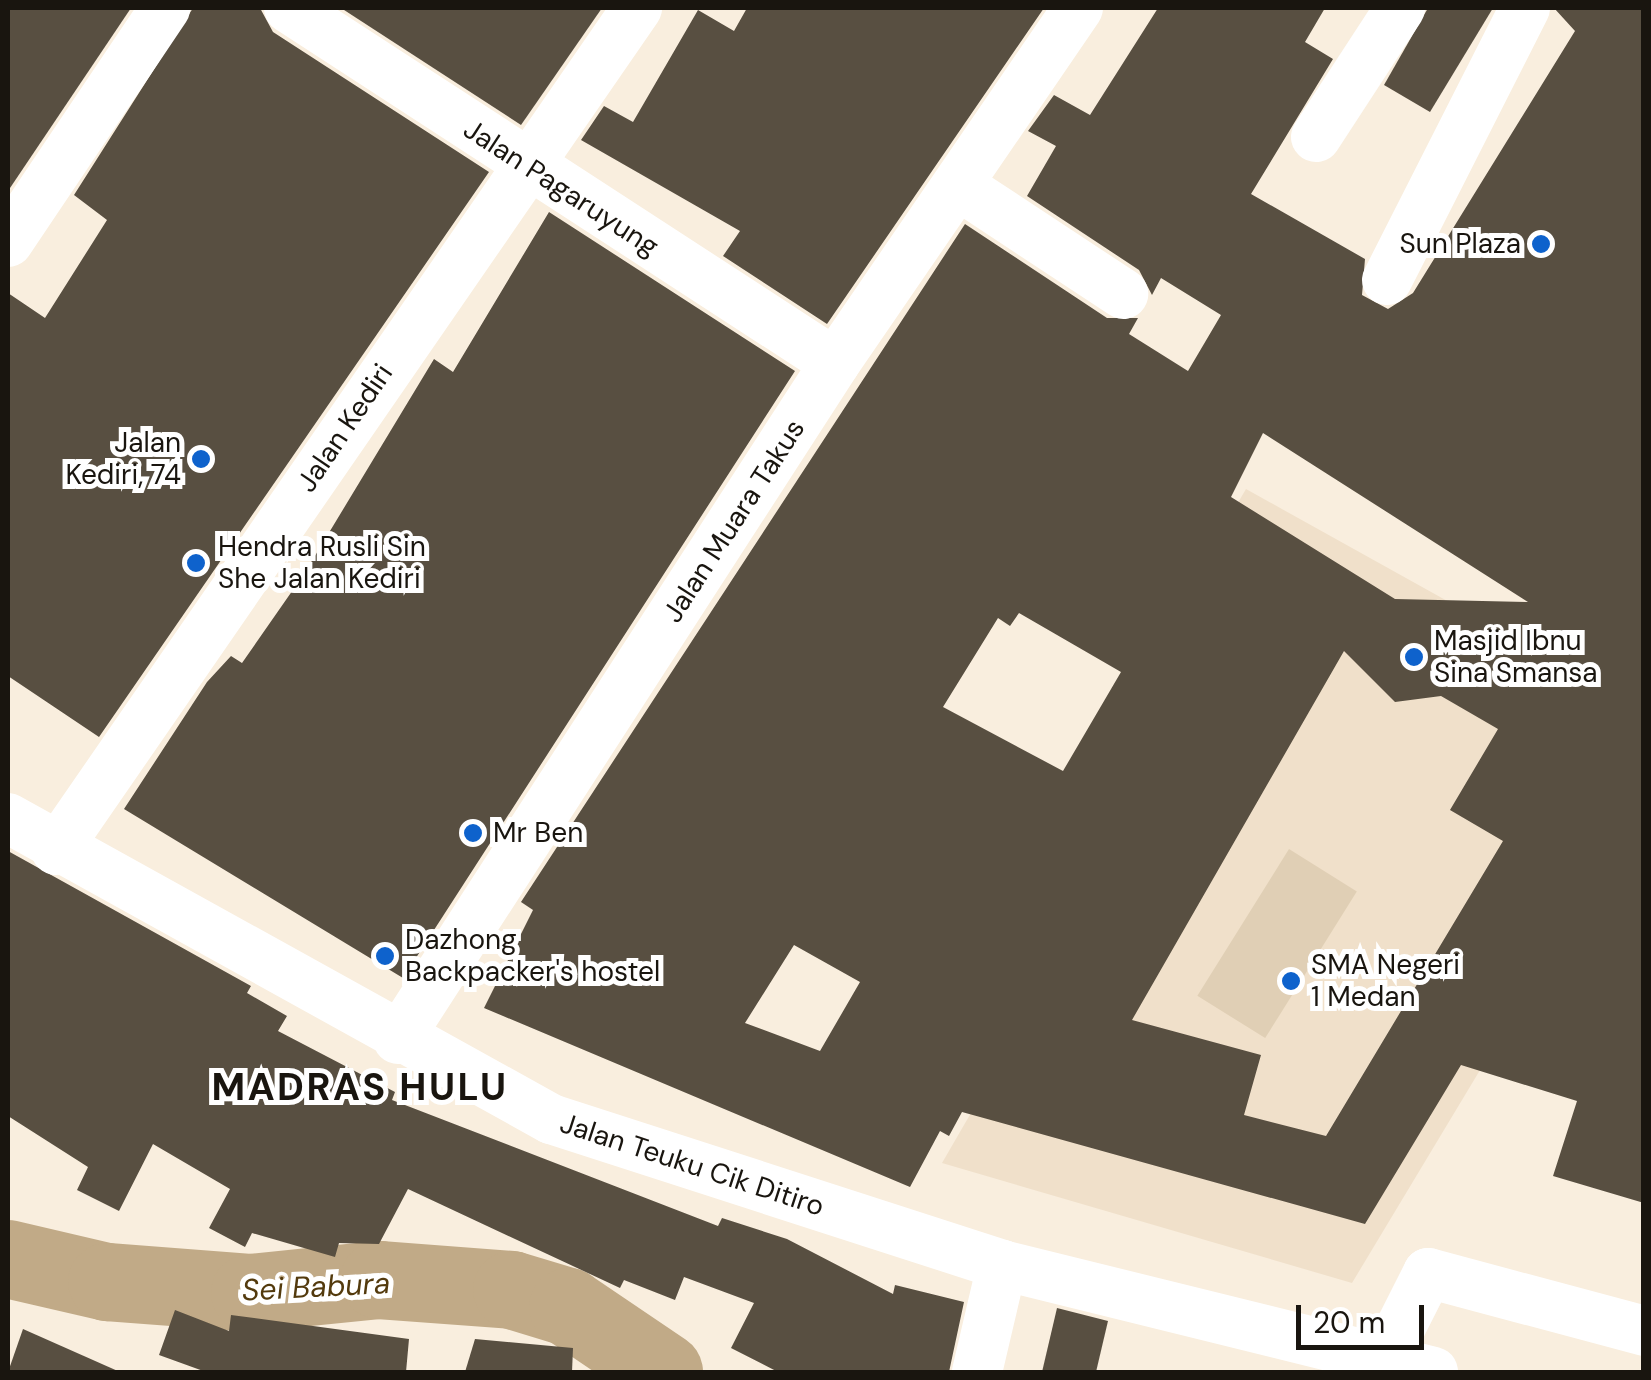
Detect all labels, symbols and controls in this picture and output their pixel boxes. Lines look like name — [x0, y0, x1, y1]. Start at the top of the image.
street label: Jalan Pagaruyung — [457, 112, 665, 264]
place label: Sun Plaza — [1399, 227, 1521, 261]
marker: Sun Plaza — [1530, 233, 1552, 255]
street label: Jalan Kediri — [290, 358, 400, 498]
street label: Jalan Muara Takus — [656, 413, 812, 629]
place label: Jalan Kediri, 74 — [65, 426, 181, 492]
marker: Jalan Kediri, 74 — [190, 448, 212, 470]
place label: Hendra Rusli Sin She Jalan Kediri — [218, 530, 426, 596]
marker: Hendra Rusli Sin She Jalan Kediri — [183, 550, 209, 576]
place label: Masjid Ibnu Sina Smansa — [1434, 624, 1597, 690]
marker: Masjid Ibnu Sina Smansa — [1403, 646, 1425, 668]
place label: Mr Ben — [493, 816, 583, 850]
marker: Mr Ben — [462, 822, 484, 844]
place label: Dazhong Backpacker's hostel — [405, 923, 660, 989]
marker: Dazhong Backpacker's hostel — [374, 945, 396, 967]
place label: SMA Negeri 1 Medan — [1311, 948, 1460, 1014]
marker: SMA Negeri 1 Medan — [1280, 970, 1302, 992]
district label: MADRAS HULU — [211, 1065, 509, 1111]
street label: Jalan Teuku Cik Ditiro — [556, 1106, 828, 1224]
water label: Sei Babura — [241, 1265, 391, 1309]
scale bar — [1301, 1285, 1428, 1347]
text: 20 m — [1313, 1303, 1385, 1342]

